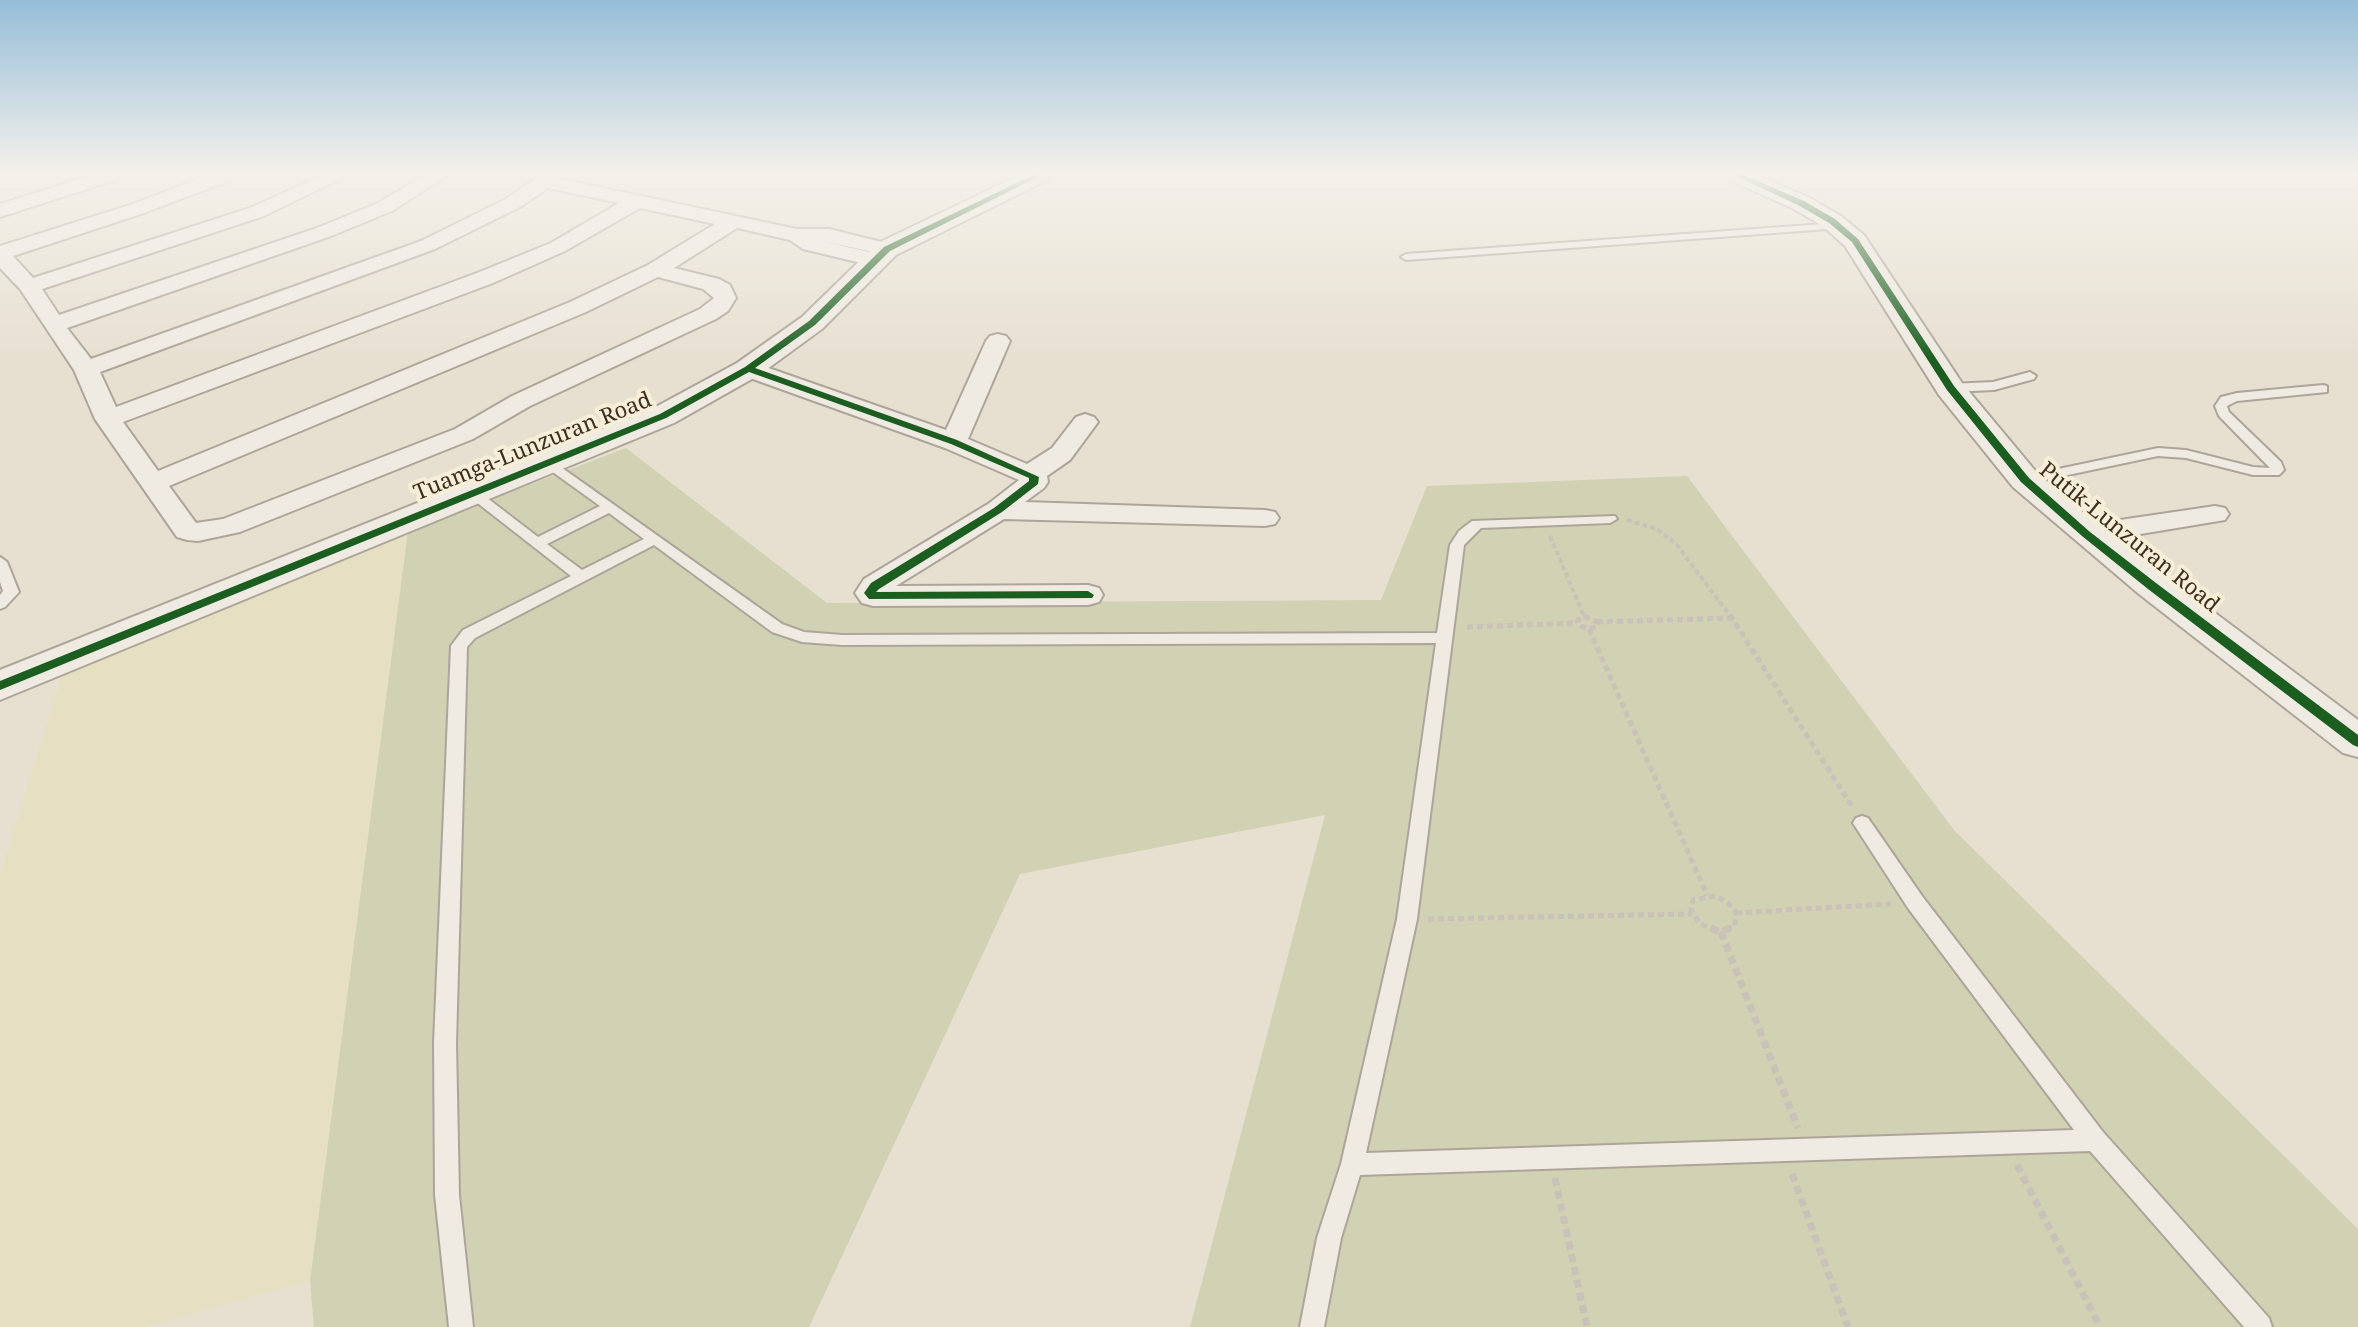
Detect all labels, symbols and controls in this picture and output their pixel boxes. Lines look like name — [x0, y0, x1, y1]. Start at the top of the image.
street label: Tuamga-Lunzuran Road — [410, 387, 656, 507]
street label: Putik-Lunzuran Road — [2034, 457, 2224, 619]

